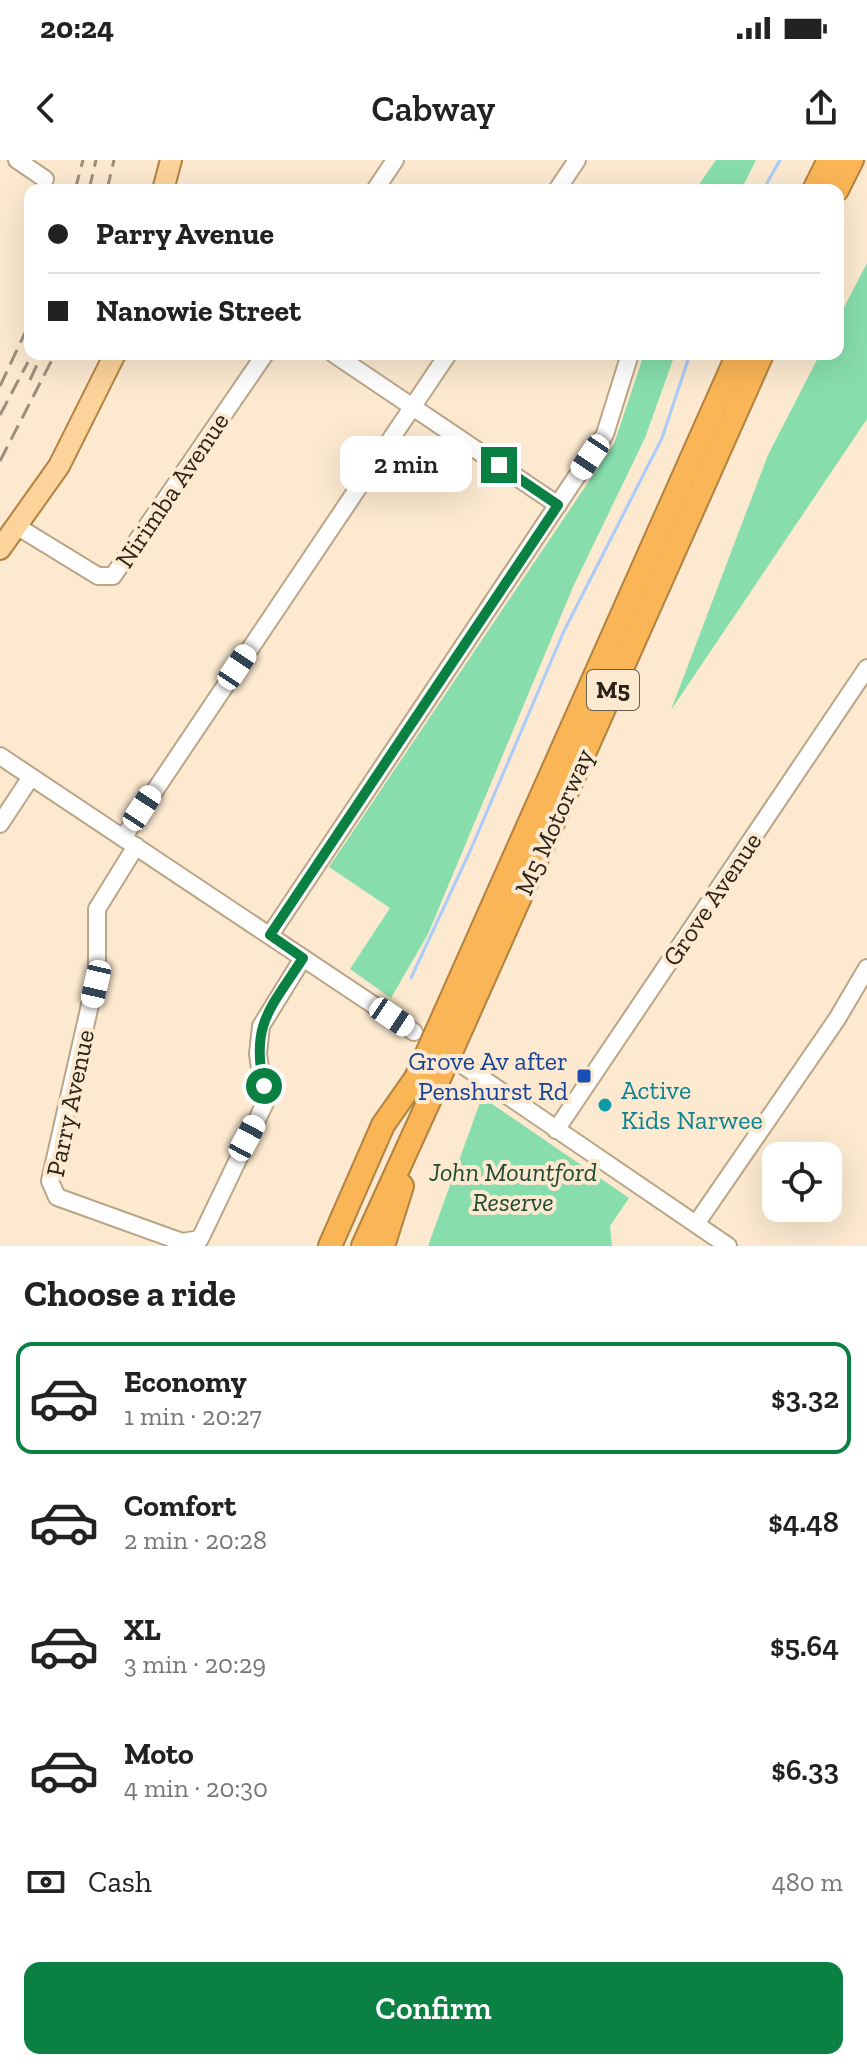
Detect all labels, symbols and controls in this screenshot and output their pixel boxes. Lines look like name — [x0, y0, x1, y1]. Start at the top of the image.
text: 20:24 — [40, 10, 114, 46]
icon: back — [24, 86, 68, 130]
icon: share — [799, 86, 843, 130]
text: Cabway — [372, 87, 495, 130]
text: Parry Avenue — [96, 216, 274, 252]
text: Nanowie Street — [96, 293, 301, 329]
street label: Nirimba Avenue — [108, 406, 236, 574]
car — [567, 430, 613, 484]
callout: 2 min — [339, 437, 471, 493]
route end — [481, 447, 517, 483]
text: 2 min — [374, 448, 438, 480]
car — [214, 640, 260, 694]
road number: M5 — [587, 670, 639, 710]
street label: M5 Motorway — [507, 743, 601, 900]
car — [119, 781, 165, 835]
street label: Grove Avenue — [656, 826, 768, 972]
car — [79, 958, 113, 1010]
car — [365, 994, 419, 1040]
street label: Parry Avenue — [39, 1027, 101, 1179]
place label: Grove Av after Penshurst Rd — [408, 1045, 568, 1107]
marker: Grove Av after Penshurst Rd — [575, 1067, 593, 1085]
route start — [246, 1068, 282, 1104]
place label: Active Kids Narwee — [621, 1074, 763, 1136]
marker: Active Kids Narwee — [596, 1096, 614, 1114]
car — [225, 1111, 269, 1165]
map controls — [762, 1142, 842, 1222]
button: locate — [762, 1142, 842, 1222]
park label: John Mountford Reserve — [428, 1156, 597, 1218]
text: Choose a ride — [24, 1272, 236, 1315]
icon: car — [28, 1362, 100, 1434]
text: Economy — [124, 1364, 247, 1400]
text: $3.32 — [771, 1380, 839, 1416]
text: 1 min · 20:27 — [124, 1400, 262, 1432]
icon: car — [28, 1486, 100, 1558]
text: Comfort — [124, 1488, 236, 1524]
text: $4.48 — [768, 1504, 839, 1540]
text: 2 min · 20:28 — [124, 1524, 267, 1556]
icon: car — [28, 1610, 100, 1682]
text: XL — [124, 1612, 161, 1648]
text: $5.64 — [770, 1628, 839, 1664]
text: 3 min · 20:29 — [124, 1648, 266, 1680]
icon: car — [28, 1734, 100, 1806]
text: Moto — [124, 1736, 194, 1772]
text: $6.33 — [771, 1752, 839, 1788]
text: 4 min · 20:30 — [124, 1772, 268, 1804]
icon: cash — [24, 1860, 68, 1904]
text: Cash — [88, 1864, 152, 1900]
text: 480 m — [772, 1866, 843, 1898]
button: Confirm — [24, 1962, 843, 2054]

